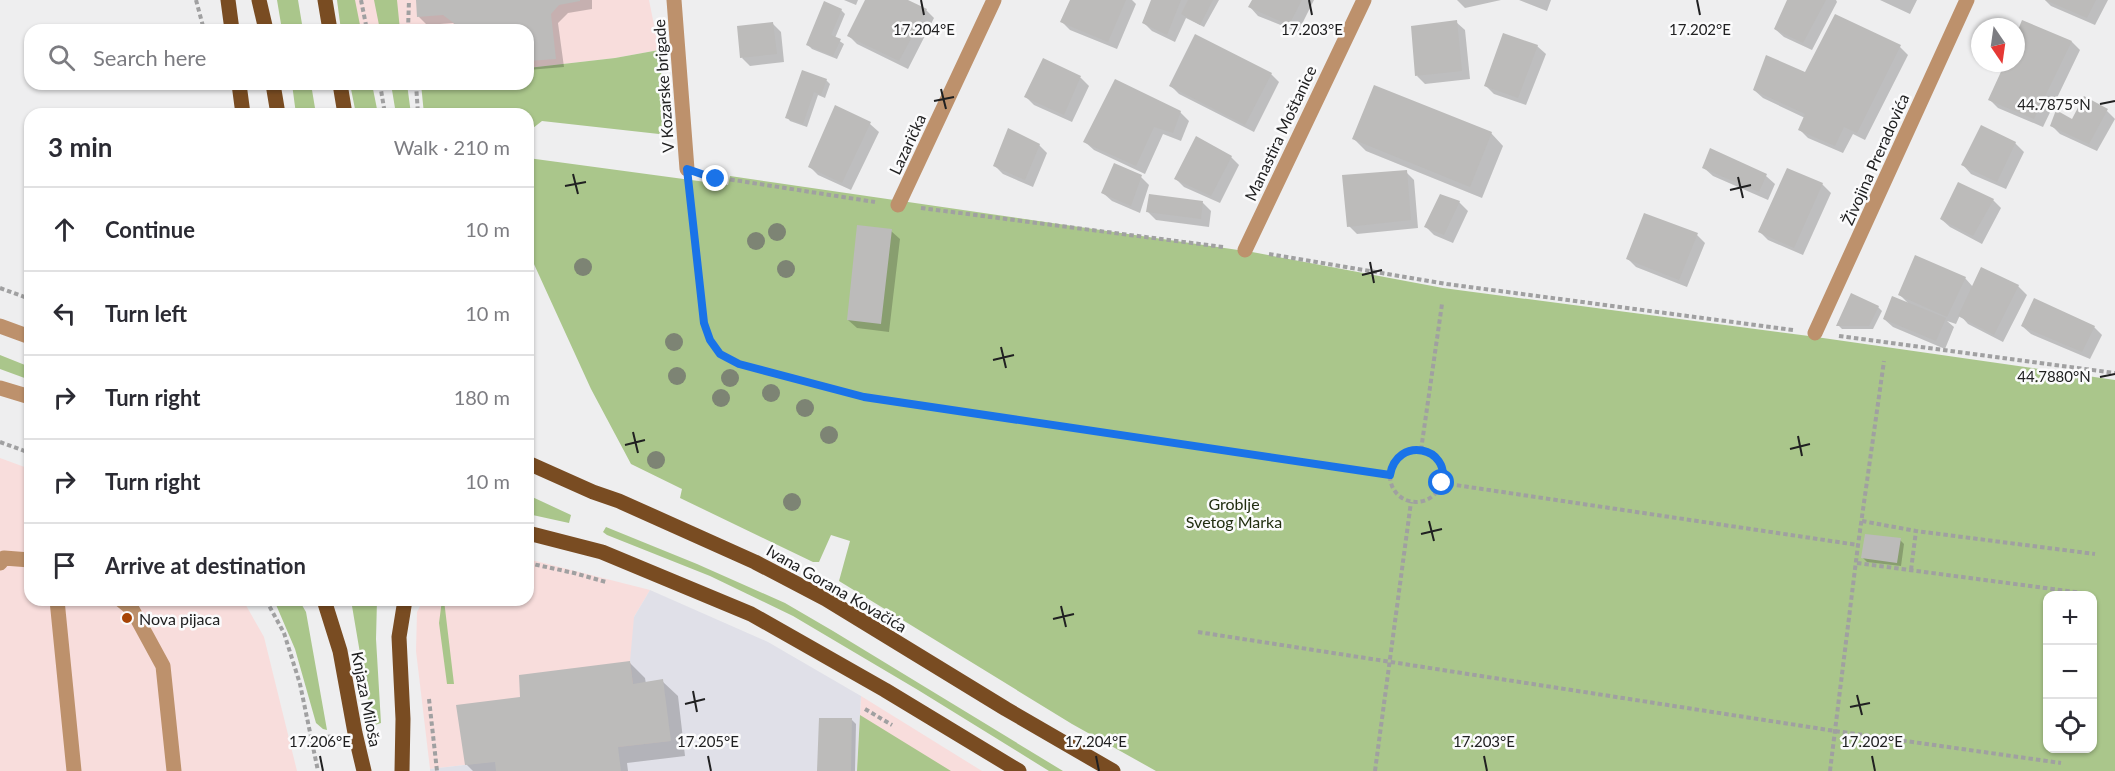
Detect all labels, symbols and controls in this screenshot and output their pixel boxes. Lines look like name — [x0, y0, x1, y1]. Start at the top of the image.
north arrow — [1971, 18, 2025, 72]
street label: V Kozarske brigade — [649, 19, 677, 153]
text: 17.204°E — [893, 20, 955, 38]
text: 17.203°E — [1281, 20, 1343, 38]
text: 17.202°E — [1669, 20, 1731, 38]
search box — [24, 24, 534, 90]
icon: search — [45, 41, 78, 74]
text: Search here — [93, 44, 206, 71]
street label: Manastira Moštanice — [1240, 62, 1320, 204]
street label: Živojina Preradovića — [1837, 90, 1913, 228]
text: 44.7875°N — [2017, 95, 2091, 113]
street label: Lazarička — [885, 111, 929, 177]
text: 3 min — [48, 131, 112, 163]
text: Walk · 210 m — [394, 135, 510, 159]
route end — [702, 165, 728, 191]
icon: ahead — [48, 213, 81, 246]
text: Continue — [105, 216, 195, 243]
text: 10 m — [465, 217, 510, 241]
icon: left — [48, 297, 81, 330]
text: Turn left — [105, 300, 187, 327]
text: 10 m — [465, 301, 510, 325]
text: 44.7880°N — [2017, 367, 2091, 385]
icon: right — [48, 381, 81, 414]
text: Turn right — [105, 384, 200, 411]
text: 180 m — [454, 385, 510, 409]
icon: right — [48, 465, 81, 498]
text: Turn right — [105, 468, 200, 495]
text: 10 m — [465, 469, 510, 493]
route start — [1428, 469, 1454, 495]
park label: Groblje Svetog Marka — [1186, 494, 1282, 531]
street label: Ivana Gorana Kovačića — [764, 540, 910, 636]
icon: arrive — [48, 549, 81, 582]
text: Arrive at destination — [105, 552, 306, 579]
map controls — [2043, 591, 2097, 753]
button: + — [2043, 591, 2097, 645]
place label: Nova pijaca — [139, 609, 220, 628]
marker: Nova pijaca — [120, 611, 134, 625]
button: − — [2043, 645, 2097, 699]
street label: Knjaza Miloša — [348, 650, 386, 748]
button: locate — [2043, 699, 2097, 753]
text: 17.206°E — [289, 732, 351, 750]
text: 17.205°E — [677, 732, 739, 750]
text: 17.204°E — [1065, 732, 1127, 750]
text: 17.203°E — [1453, 732, 1515, 750]
text: 17.202°E — [1841, 732, 1903, 750]

